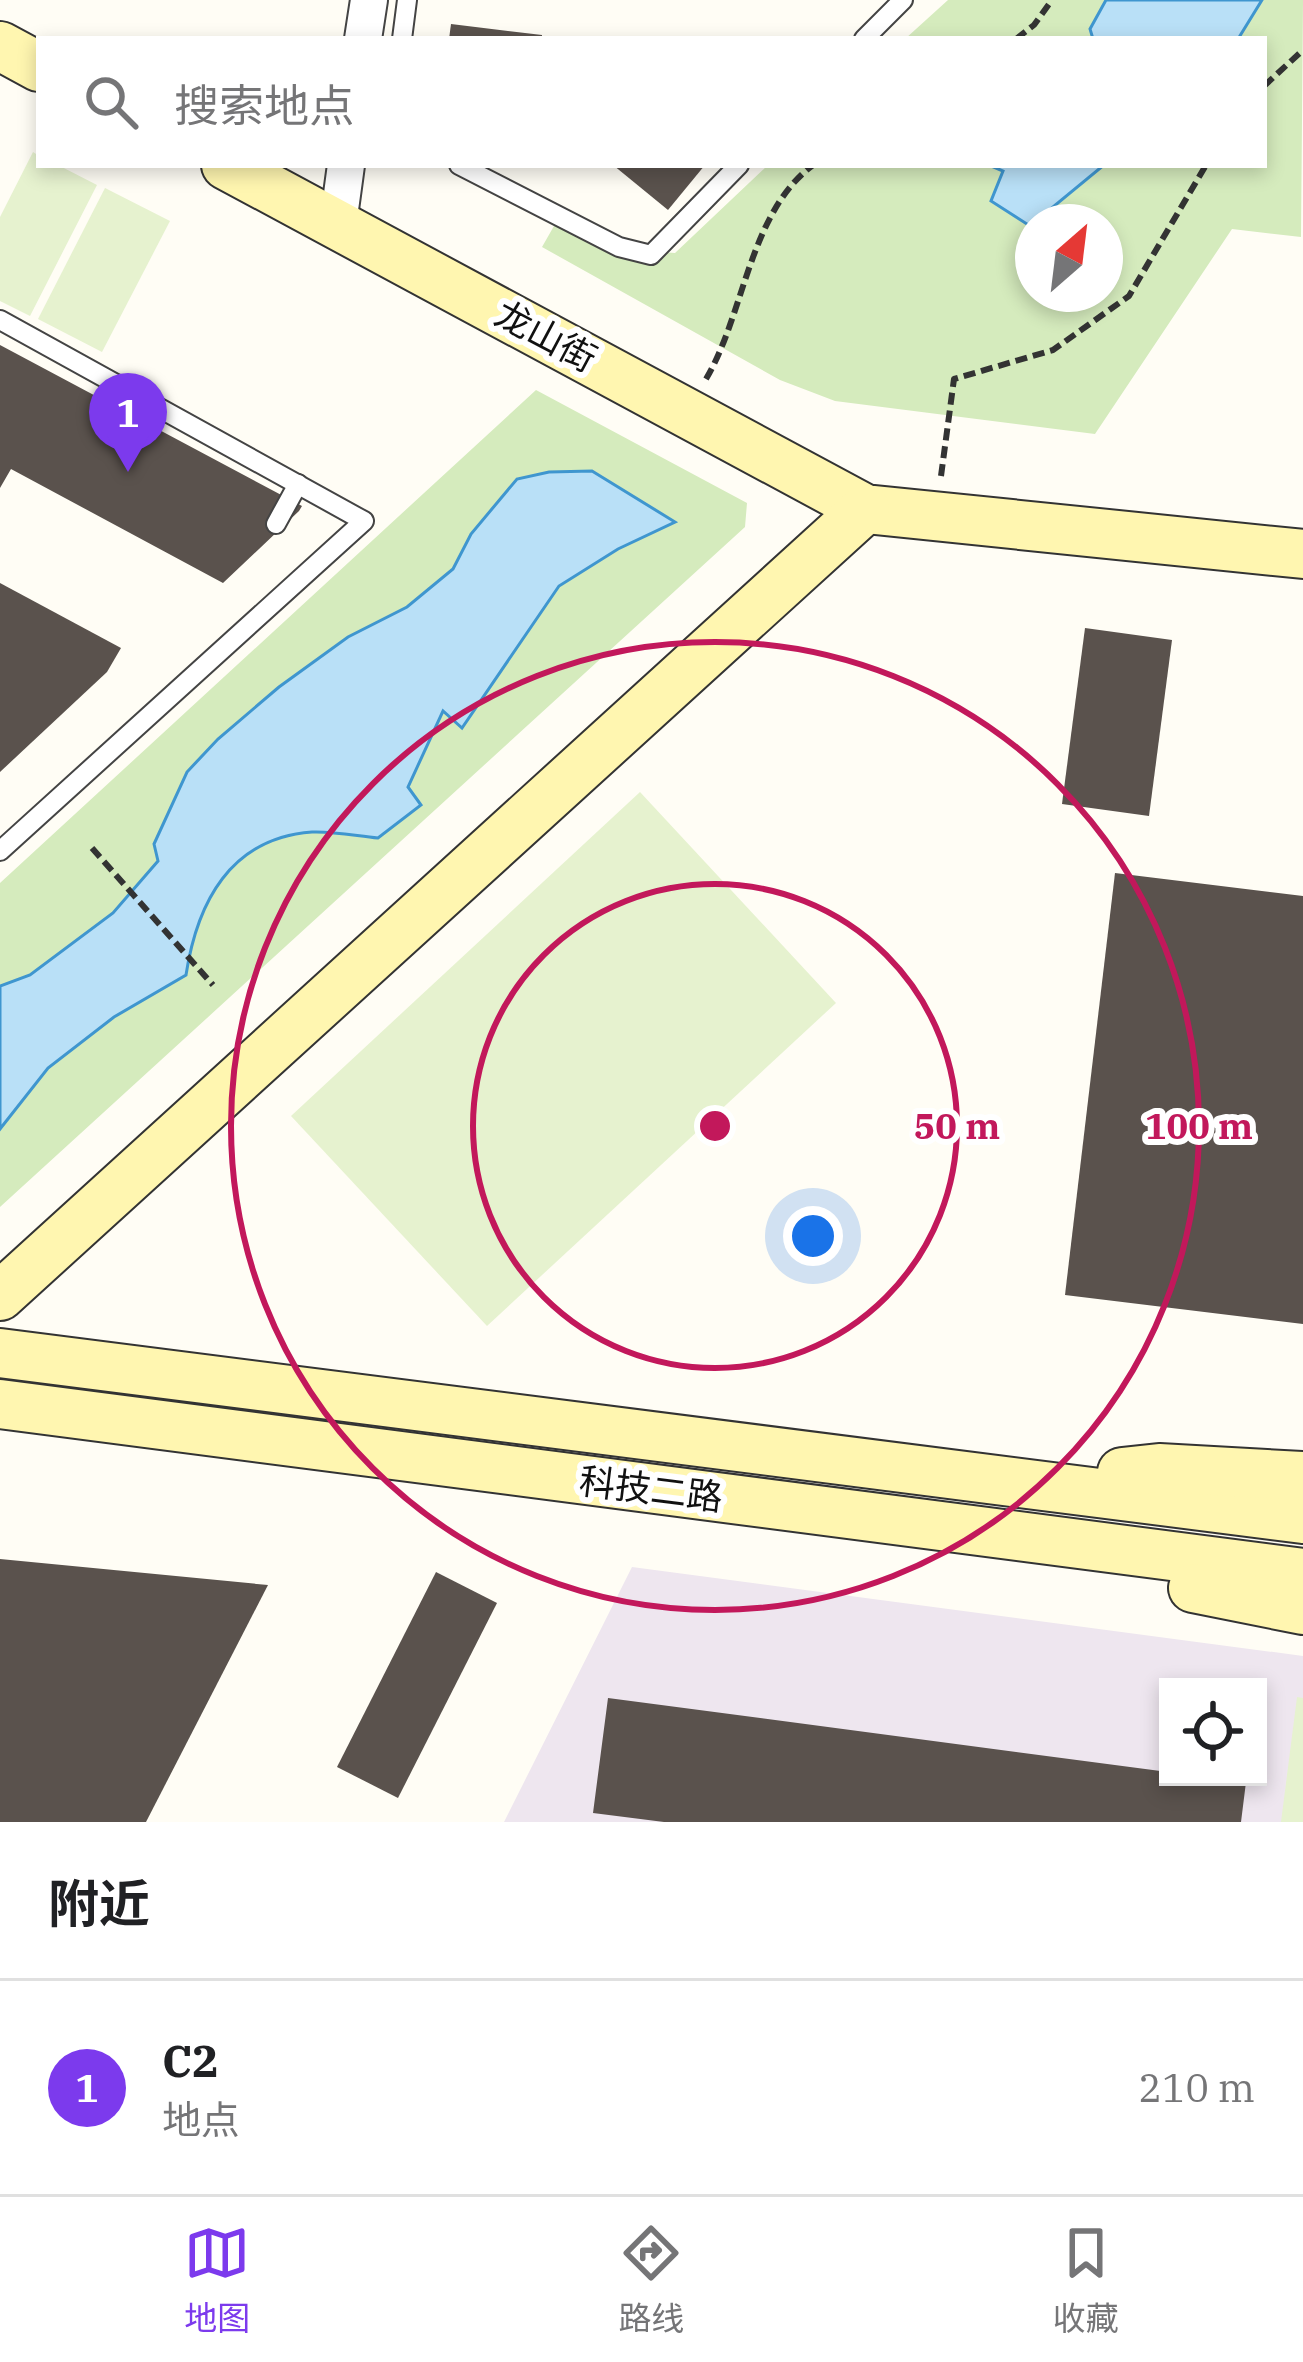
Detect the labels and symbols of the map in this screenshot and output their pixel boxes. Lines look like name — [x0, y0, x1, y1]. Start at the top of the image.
north arrow — [1015, 204, 1123, 312]
street label: 龙山街 — [488, 289, 605, 382]
pin: 1 — [89, 373, 167, 472]
text: 50 m — [914, 1102, 1000, 1149]
text: 100 m — [1145, 1102, 1253, 1149]
centre of rings — [694, 1105, 736, 1147]
your location — [783, 1206, 843, 1266]
street label: 科技二路 — [577, 1456, 725, 1521]

